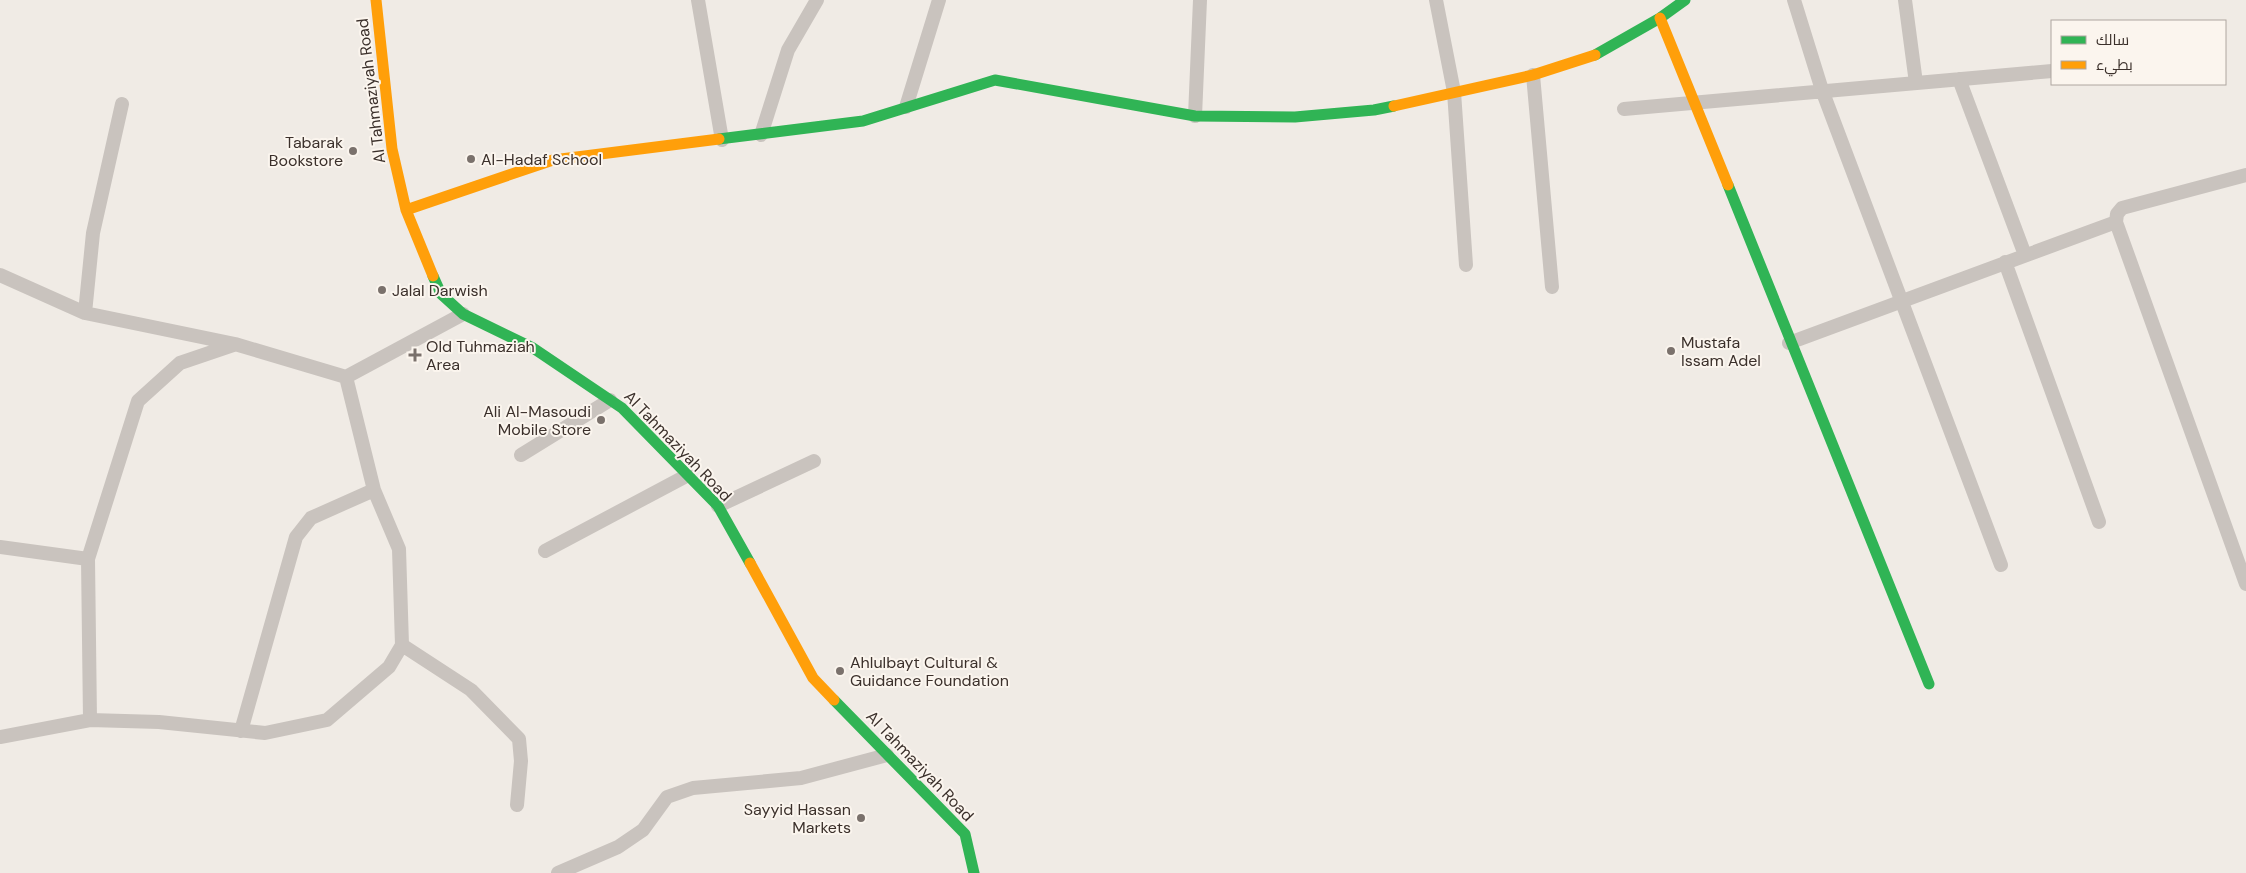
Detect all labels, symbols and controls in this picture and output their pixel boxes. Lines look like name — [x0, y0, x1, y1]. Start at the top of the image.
street label: Al Tahmaziyah Road — [352, 17, 390, 165]
legend — [2051, 20, 2226, 85]
text: سالك — [2096, 30, 2129, 50]
text: بطيء — [2096, 55, 2133, 77]
place label: Tabarak Bookstore — [269, 132, 343, 171]
marker: Tabarak Bookstore — [347, 145, 359, 157]
place label: Al-Hadaf School — [481, 149, 602, 170]
marker: Al-Hadaf School — [465, 153, 477, 165]
place label: Jalal Darwish — [392, 280, 488, 301]
marker: Jalal Darwish — [376, 284, 388, 296]
place label: Mustafa Issam Adel — [1681, 332, 1761, 371]
place label: Old Tuhmaziah Area — [426, 336, 535, 375]
marker: Mustafa Issam Adel — [1665, 345, 1677, 357]
marker: Old Tuhmaziah Area — [408, 348, 422, 362]
street label: Al Tahmaziyah Road — [620, 386, 736, 506]
place label: Ali Al-Masoudi Mobile Store — [483, 401, 591, 440]
marker: Ali Al-Masoudi Mobile Store — [595, 414, 607, 426]
place label: Ahlulbayt Cultural & Guidance Foundation — [850, 652, 1009, 691]
marker: Ahlulbayt Cultural & Guidance Foundation — [834, 665, 846, 677]
street label: Al Tahmaziyah Road — [862, 706, 978, 826]
place label: Sayyid Hassan Markets — [744, 799, 851, 838]
marker: Sayyid Hassan Markets — [855, 812, 867, 824]

